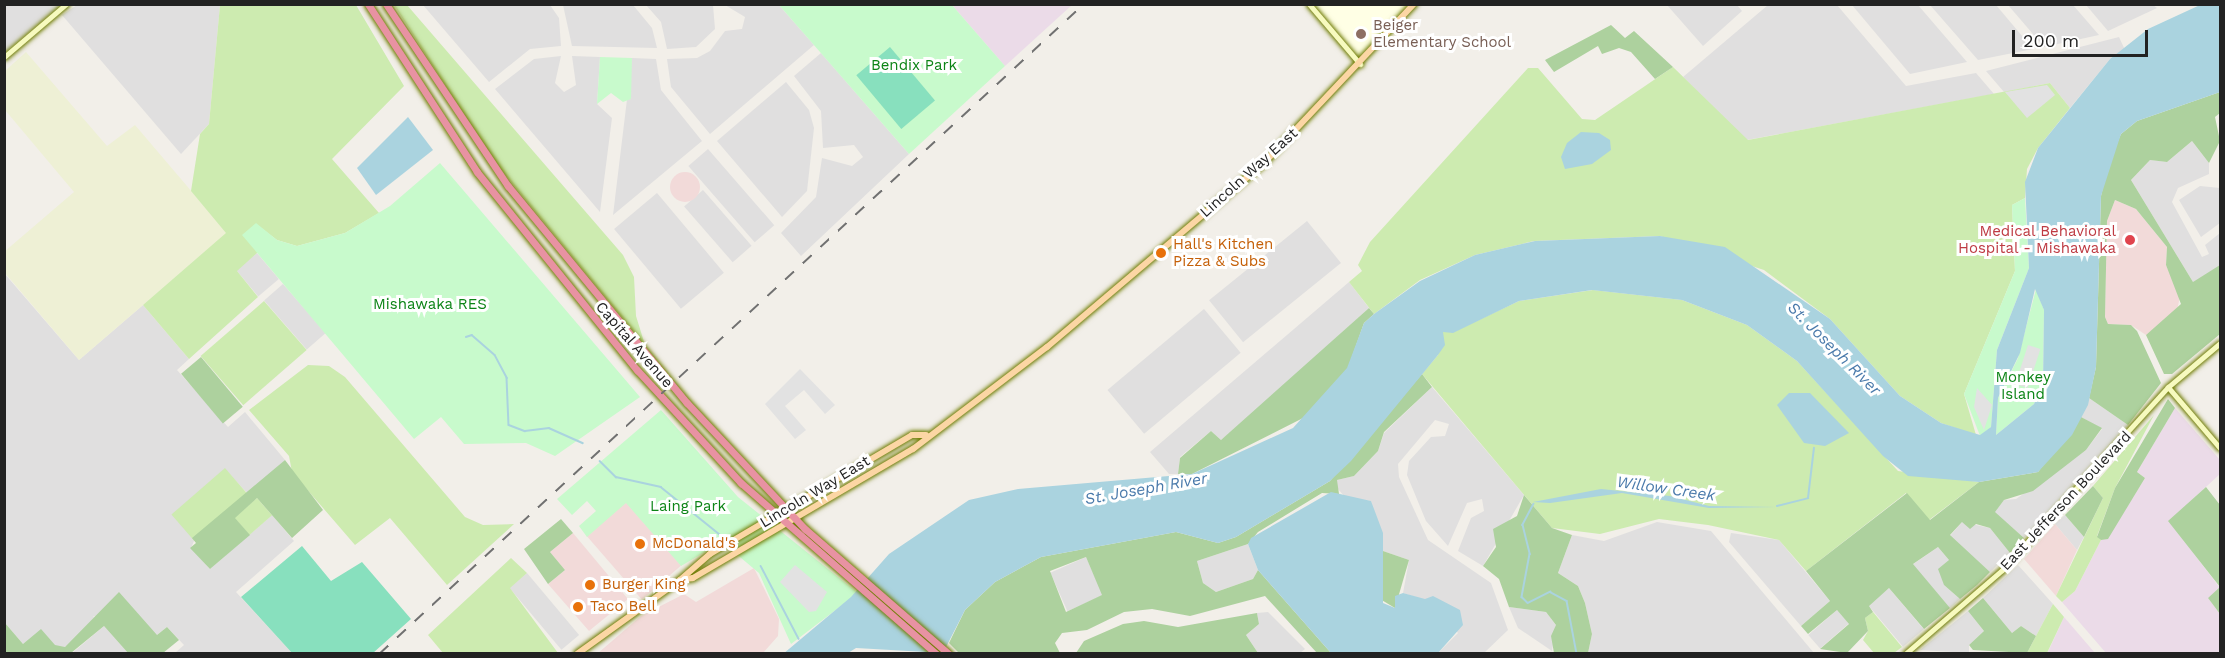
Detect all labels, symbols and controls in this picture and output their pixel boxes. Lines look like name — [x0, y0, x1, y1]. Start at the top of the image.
place label: Beiger Elementary School — [1373, 16, 1512, 51]
scale bar — [2015, 18, 2152, 56]
marker: Beiger Elementary School — [1354, 27, 1368, 41]
text: 200 m — [2023, 30, 2079, 51]
park label: Bendix Park — [871, 57, 957, 75]
street label: Lincoln Way East — [1196, 124, 1302, 222]
place label: Medical Behavioral Hospital - Mishawaka — [1958, 222, 2116, 257]
marker: Medical Behavioral Hospital - Mishawaka — [2121, 231, 2139, 249]
place label: Hall's Kitchen Pizza & Subs — [1173, 235, 1273, 270]
marker: Hall's Kitchen Pizza & Subs — [1154, 246, 1168, 260]
park label: Mishawaka RES — [373, 296, 487, 314]
street label: Capital Avenue — [591, 298, 677, 392]
water label: St. Joseph River — [1783, 298, 1885, 400]
park label: Monkey Island — [1995, 368, 2051, 403]
street label: East Jefferson Boulevard — [1997, 428, 2135, 574]
street label: Lincoln Way East — [757, 452, 873, 532]
water label: St. Joseph River — [1083, 469, 1209, 509]
water label: Willow Creek — [1615, 473, 1717, 505]
park label: Laing Park — [650, 498, 726, 516]
place label: McDonald's — [652, 535, 736, 553]
marker: McDonald's — [633, 537, 647, 551]
place label: Burger King — [602, 576, 686, 594]
marker: Burger King — [583, 578, 597, 592]
place label: Taco Bell — [590, 598, 656, 616]
marker: Taco Bell — [571, 600, 585, 614]

